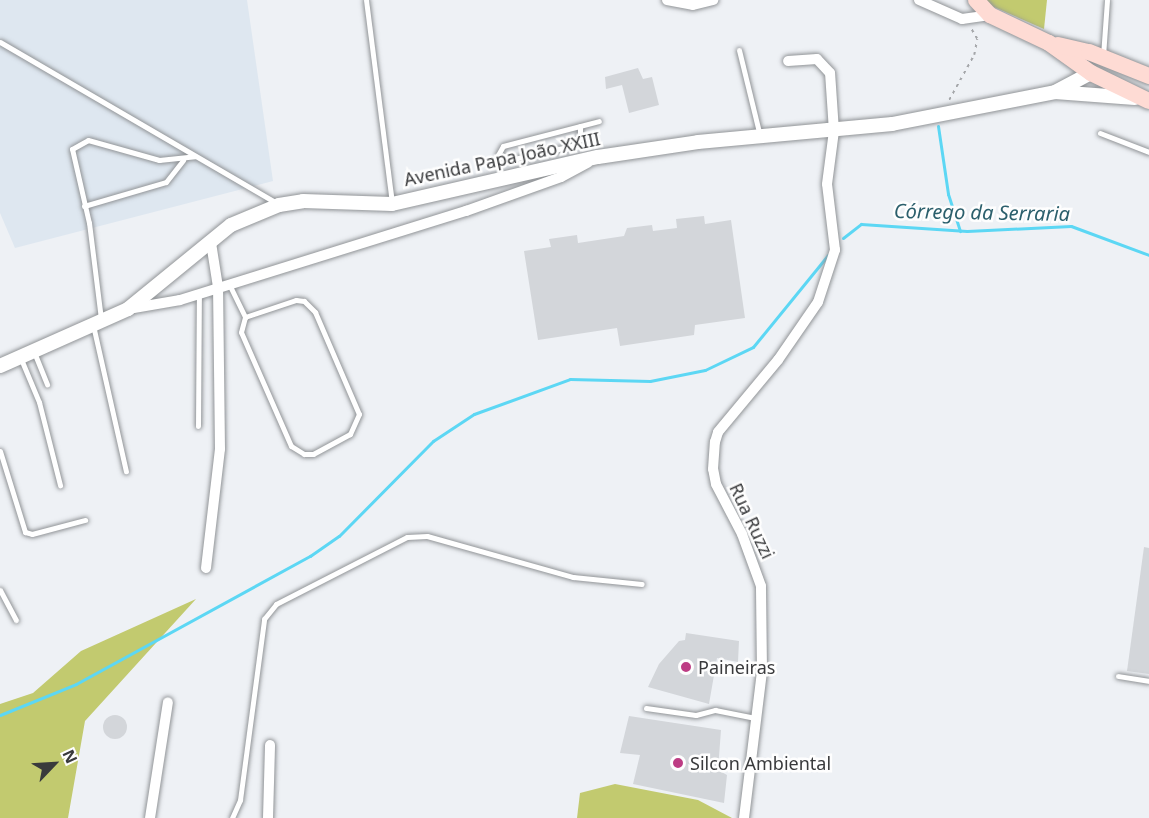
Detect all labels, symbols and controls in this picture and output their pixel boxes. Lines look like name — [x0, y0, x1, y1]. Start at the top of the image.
street label: Avenida Papa João XXIII — [402, 128, 602, 190]
water label: Córrego da Serraria — [894, 198, 1070, 226]
street label: Rua Ruzzi — [725, 480, 779, 562]
place label: Paineiras — [698, 656, 775, 678]
marker: Paineiras — [679, 660, 693, 674]
north arrow — [24, 734, 84, 794]
text: N — [58, 746, 83, 767]
place label: Silcon Ambiental — [690, 752, 831, 774]
marker: Silcon Ambiental — [671, 756, 685, 770]

